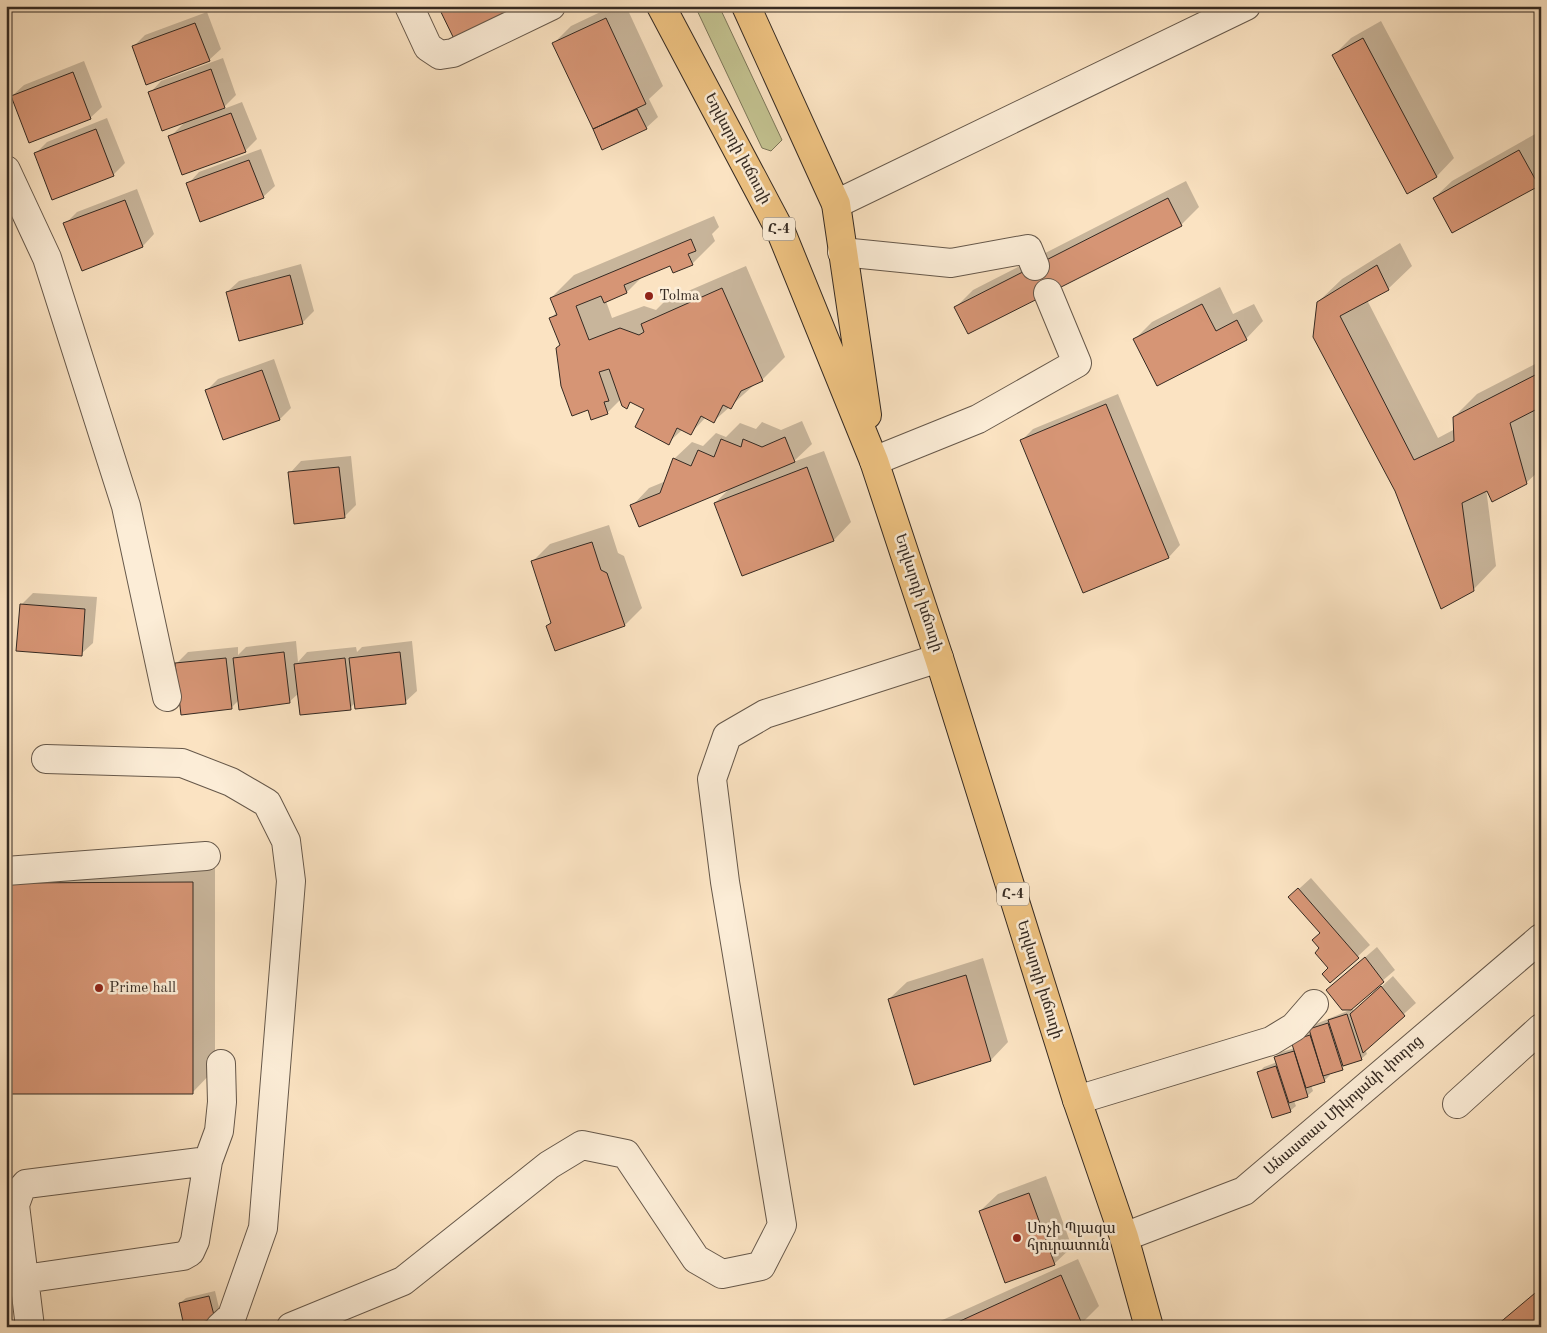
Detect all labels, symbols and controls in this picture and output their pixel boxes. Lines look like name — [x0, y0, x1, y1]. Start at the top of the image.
street label: Եղվարդի խճուղի — [701, 91, 774, 207]
road number: Հ-4 — [763, 218, 795, 240]
place label: Tolma — [659, 289, 700, 304]
marker: Tolma — [643, 290, 655, 302]
street label: Եղվարդի խճուղի — [892, 532, 945, 654]
road number: Հ-4 — [997, 882, 1029, 906]
street label: Եղվարդի խճուղի — [1014, 919, 1065, 1042]
place label: Prime hall — [109, 981, 176, 996]
marker: Prime hall — [93, 982, 105, 994]
street label: Անաստաս Միկոյանի փողոց — [1261, 1033, 1426, 1179]
place label: Սոչի Պլազա հյուրատուն — [1027, 1221, 1116, 1254]
marker: Սոչի Պլազա հյուրատուն — [1011, 1232, 1023, 1244]

